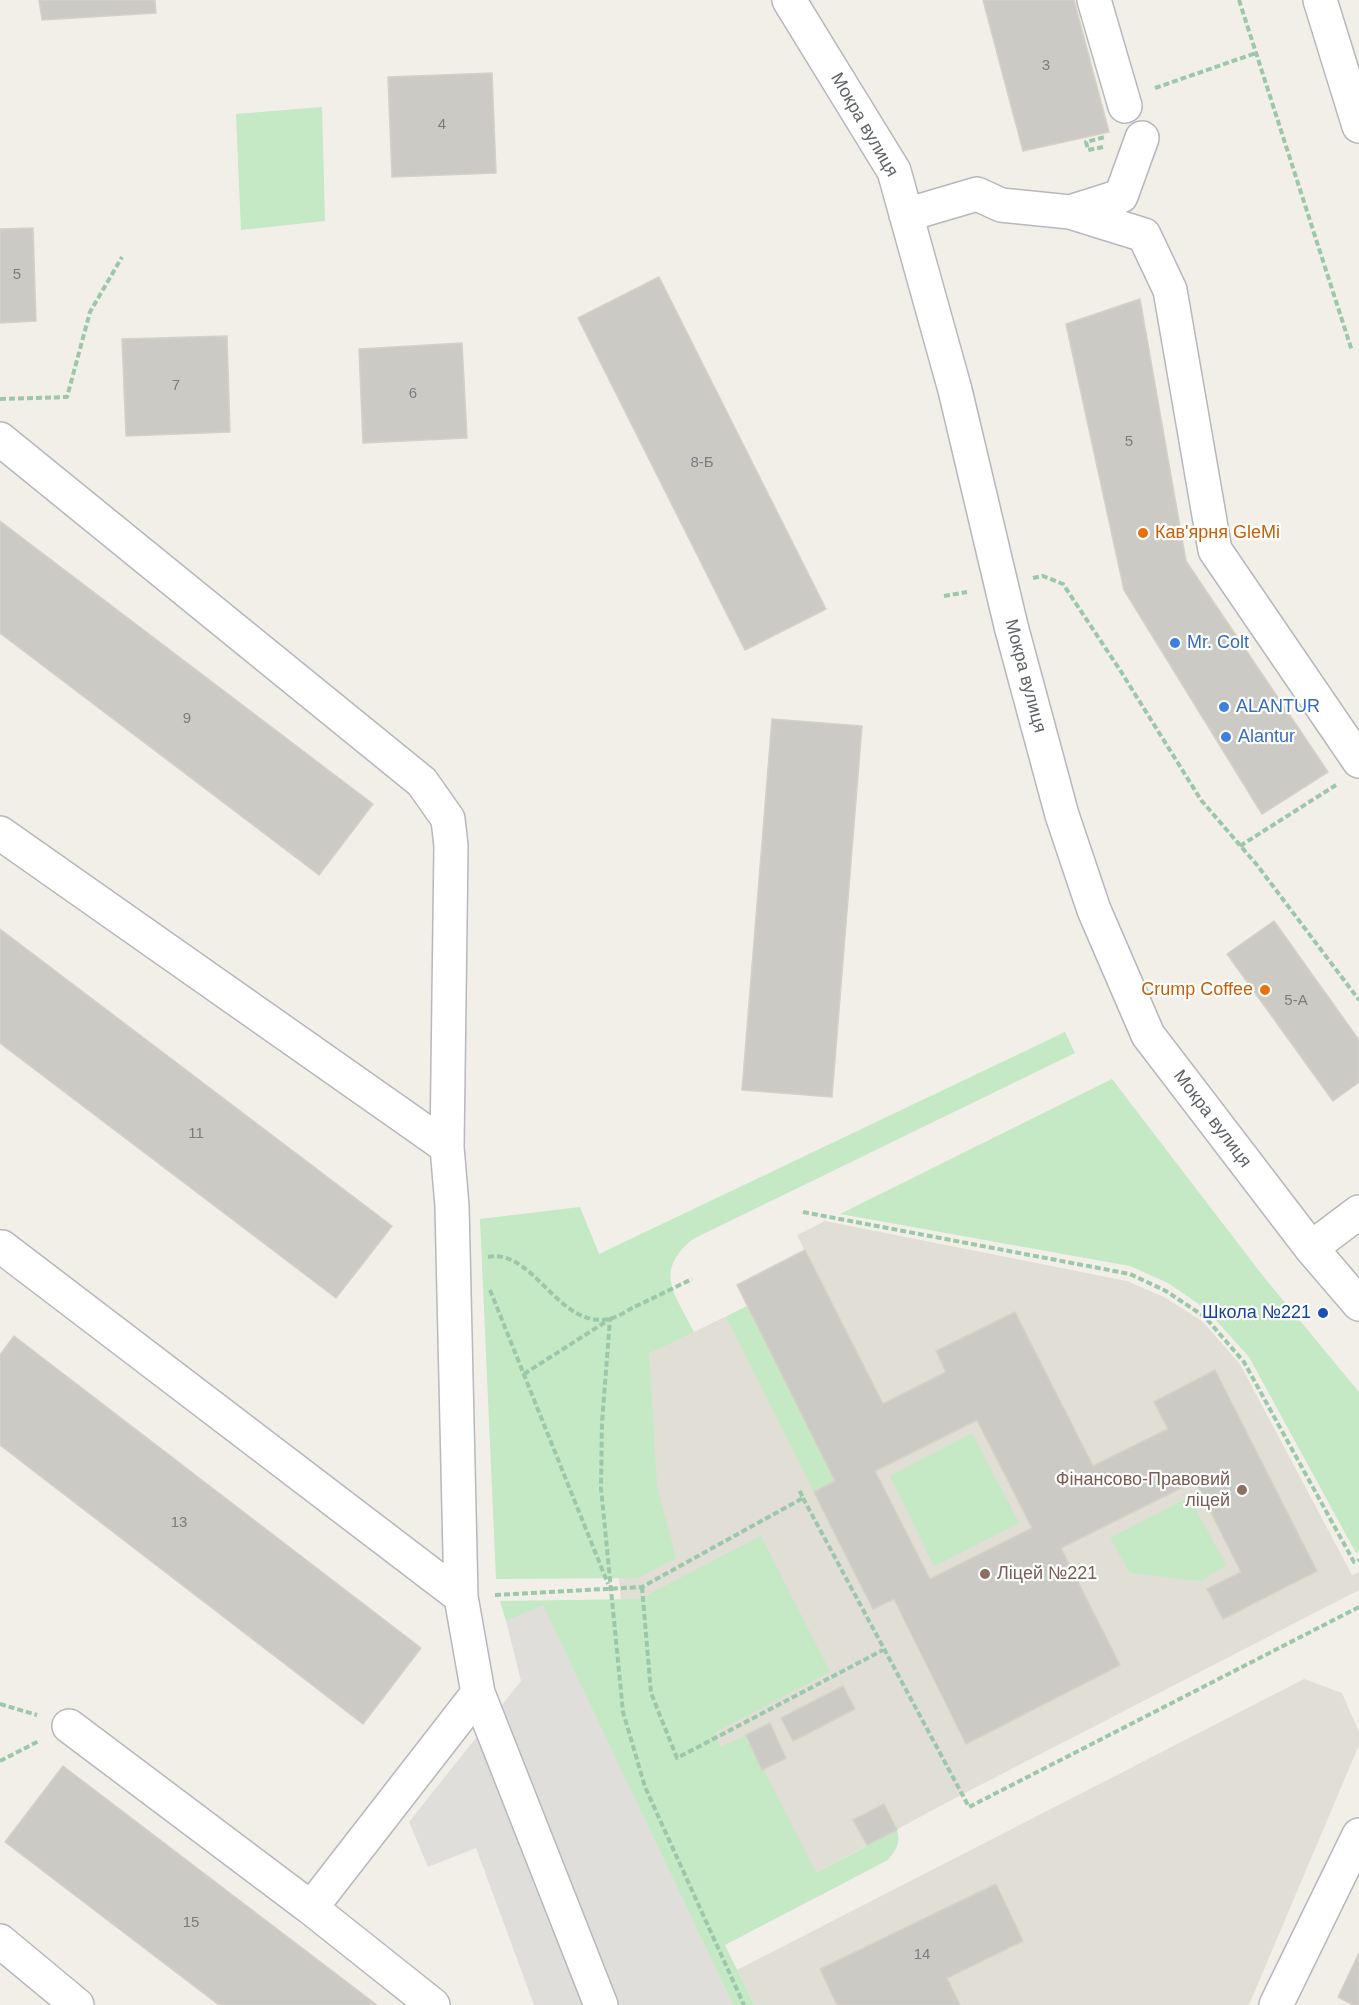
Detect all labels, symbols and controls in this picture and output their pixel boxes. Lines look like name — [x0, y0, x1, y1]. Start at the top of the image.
house number: 3 — [1042, 57, 1050, 75]
street label: Мокра вулиця — [826, 69, 902, 181]
house number: 4 — [438, 116, 446, 134]
house number: 5 — [13, 266, 21, 284]
house number: 7 — [172, 377, 180, 395]
house number: 6 — [409, 385, 417, 403]
house number: 5 — [1125, 433, 1133, 451]
house number: 8-Б — [690, 454, 714, 472]
place label: Кав'ярня GleMi — [1155, 522, 1280, 544]
marker: Кав'ярня GleMi — [1136, 526, 1150, 540]
street label: Мокра вулиця — [999, 617, 1051, 735]
place label: Mr. Colt — [1187, 632, 1249, 654]
marker: Mr. Colt — [1168, 636, 1182, 650]
place label: ALANTUR — [1236, 696, 1320, 718]
marker: ALANTUR — [1217, 700, 1231, 714]
house number: 9 — [183, 710, 191, 728]
place label: Alantur — [1238, 726, 1295, 748]
marker: Alantur — [1219, 730, 1233, 744]
place label: Crump Coffee — [1141, 979, 1253, 1001]
marker: Crump Coffee — [1258, 983, 1272, 997]
house number: 5-А — [1284, 992, 1308, 1010]
street label: Мокра вулиця — [1168, 1066, 1256, 1172]
house number: 11 — [188, 1125, 204, 1143]
place label: Школа №221 — [1202, 1302, 1311, 1324]
marker: Школа №221 — [1316, 1306, 1330, 1320]
place label: Фінансово-Правовий ліцей — [1056, 1469, 1230, 1512]
marker: Фінансово-Правовий ліцей — [1235, 1483, 1249, 1497]
house number: 13 — [171, 1514, 187, 1532]
place label: Ліцей №221 — [997, 1563, 1097, 1585]
marker: Ліцей №221 — [978, 1567, 992, 1581]
house number: 15 — [183, 1914, 199, 1932]
house number: 14 — [914, 1946, 930, 1964]

